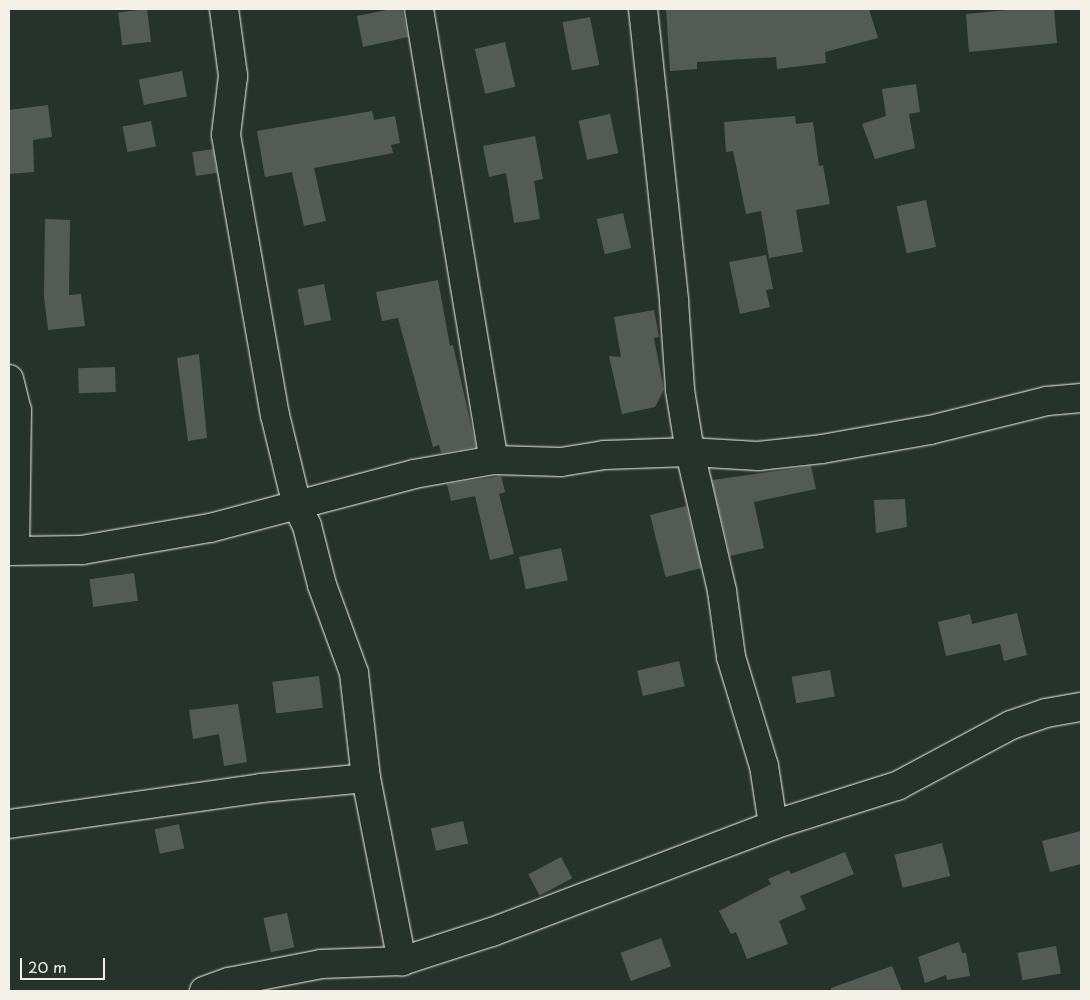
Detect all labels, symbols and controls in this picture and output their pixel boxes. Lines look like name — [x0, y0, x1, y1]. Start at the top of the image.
scale bar — [22, 948, 108, 980]
text: 20 m — [28, 955, 67, 978]

